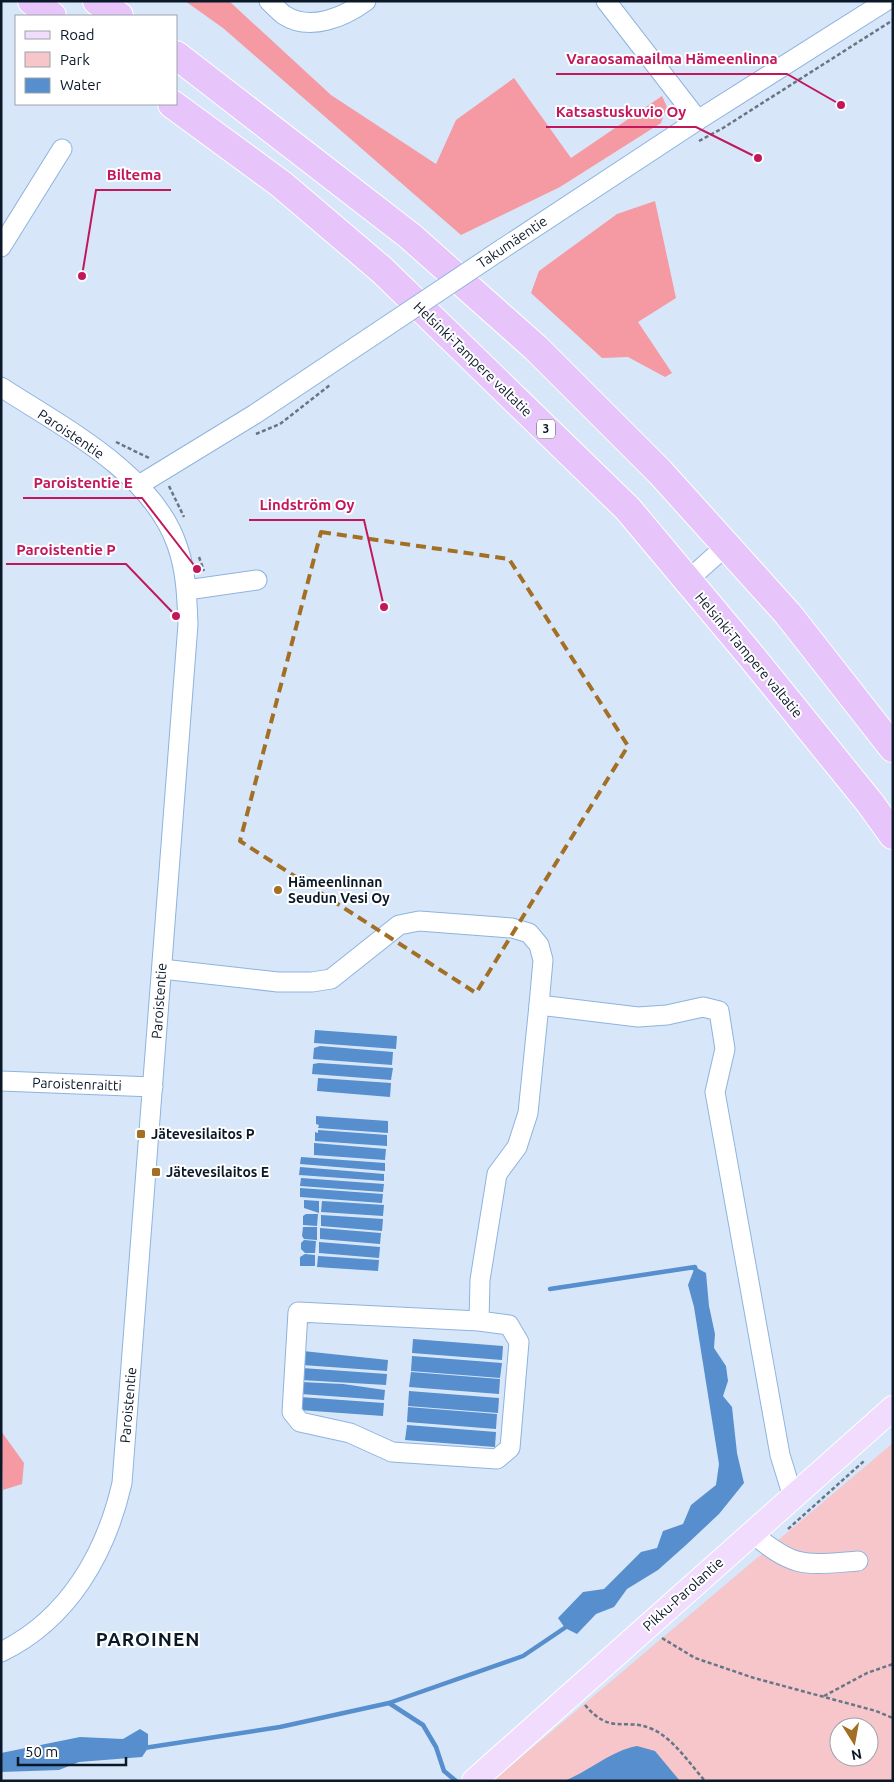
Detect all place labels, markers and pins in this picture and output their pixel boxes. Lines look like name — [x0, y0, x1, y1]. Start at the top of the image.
callout: Varaosamaailma Hämeenlinna — [556, 44, 787, 74]
callout: Katsastuskuvio Oy — [546, 97, 696, 127]
callout: Biltema — [96, 160, 171, 190]
callout: Paroistentie E — [23, 468, 142, 498]
callout: Lindström Oy — [249, 490, 364, 520]
callout: Paroistentie P — [6, 534, 126, 564]
place label: Hämeenlinnan Seudun Vesi Oy — [288, 874, 390, 906]
marker: Hämeenlinnan Seudun Vesi Oy — [272, 884, 284, 896]
place label: Jätevesilaitos P — [151, 1126, 255, 1142]
marker: Jätevesilaitos P — [135, 1128, 147, 1140]
place label: Jätevesilaitos E — [166, 1164, 269, 1180]
marker: Jätevesilaitos E — [150, 1166, 162, 1178]

